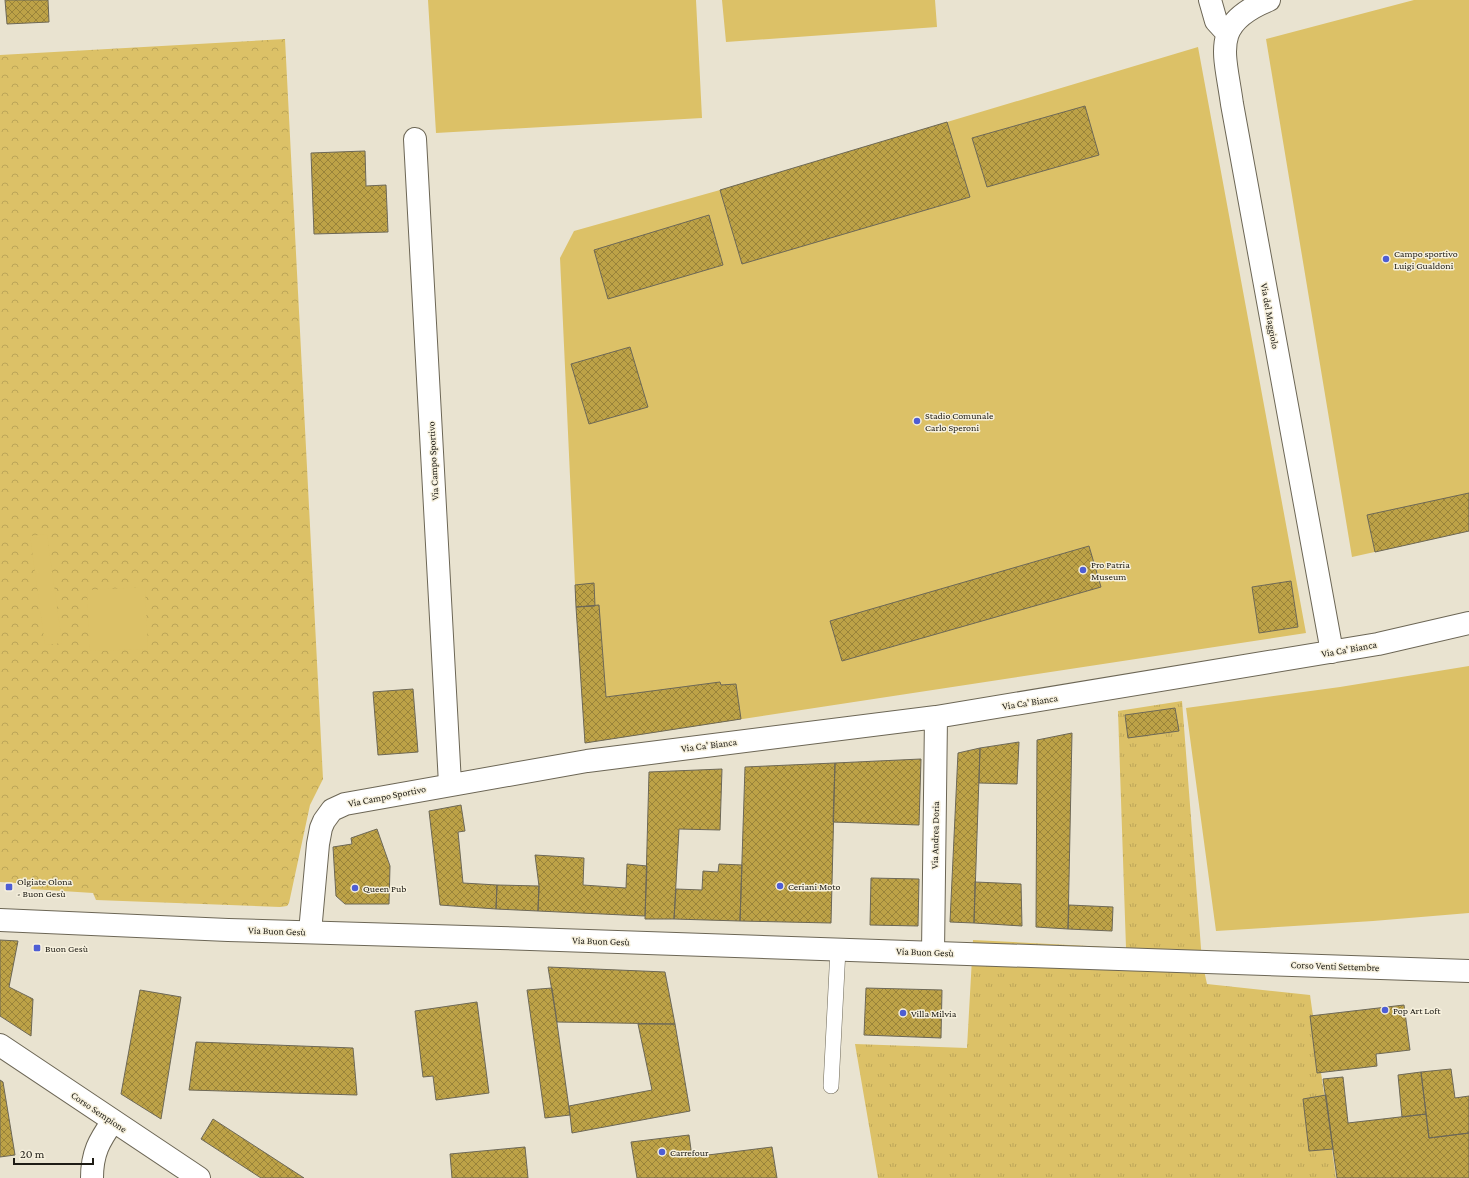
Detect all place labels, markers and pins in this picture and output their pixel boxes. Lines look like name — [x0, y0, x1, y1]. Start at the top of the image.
place label: Campo sportivo Luigi Gualdoni — [1394, 248, 1458, 271]
marker: Campo sportivo Luigi Gualdoni — [1381, 254, 1391, 264]
place label: Stadio Comunale Carlo Speroni — [925, 410, 994, 433]
marker: Stadio Comunale Carlo Speroni — [912, 416, 922, 426]
place label: Pro Patria Museum — [1091, 559, 1130, 582]
marker: Pro Patria Museum — [1078, 565, 1088, 575]
place label: Olgiate Olona - Buon Gesù — [17, 876, 73, 899]
marker: Ceriani Moto — [775, 881, 785, 891]
place label: Ceriani Moto — [788, 881, 840, 892]
marker: Olgiate Olona - Buon Gesù — [4, 882, 14, 892]
marker: Queen Pub — [350, 883, 360, 893]
place label: Queen Pub — [363, 883, 407, 894]
marker: Buon Gesù — [32, 943, 42, 953]
place label: Buon Gesù — [45, 943, 89, 954]
marker: Pop Art Loft — [1380, 1005, 1390, 1015]
place label: Pop Art Loft — [1393, 1005, 1441, 1016]
marker: Villa Milvia — [898, 1008, 908, 1018]
place label: Villa Milvia — [911, 1008, 957, 1019]
marker: Carrefour — [657, 1147, 667, 1157]
place label: Carrefour — [670, 1147, 709, 1158]

